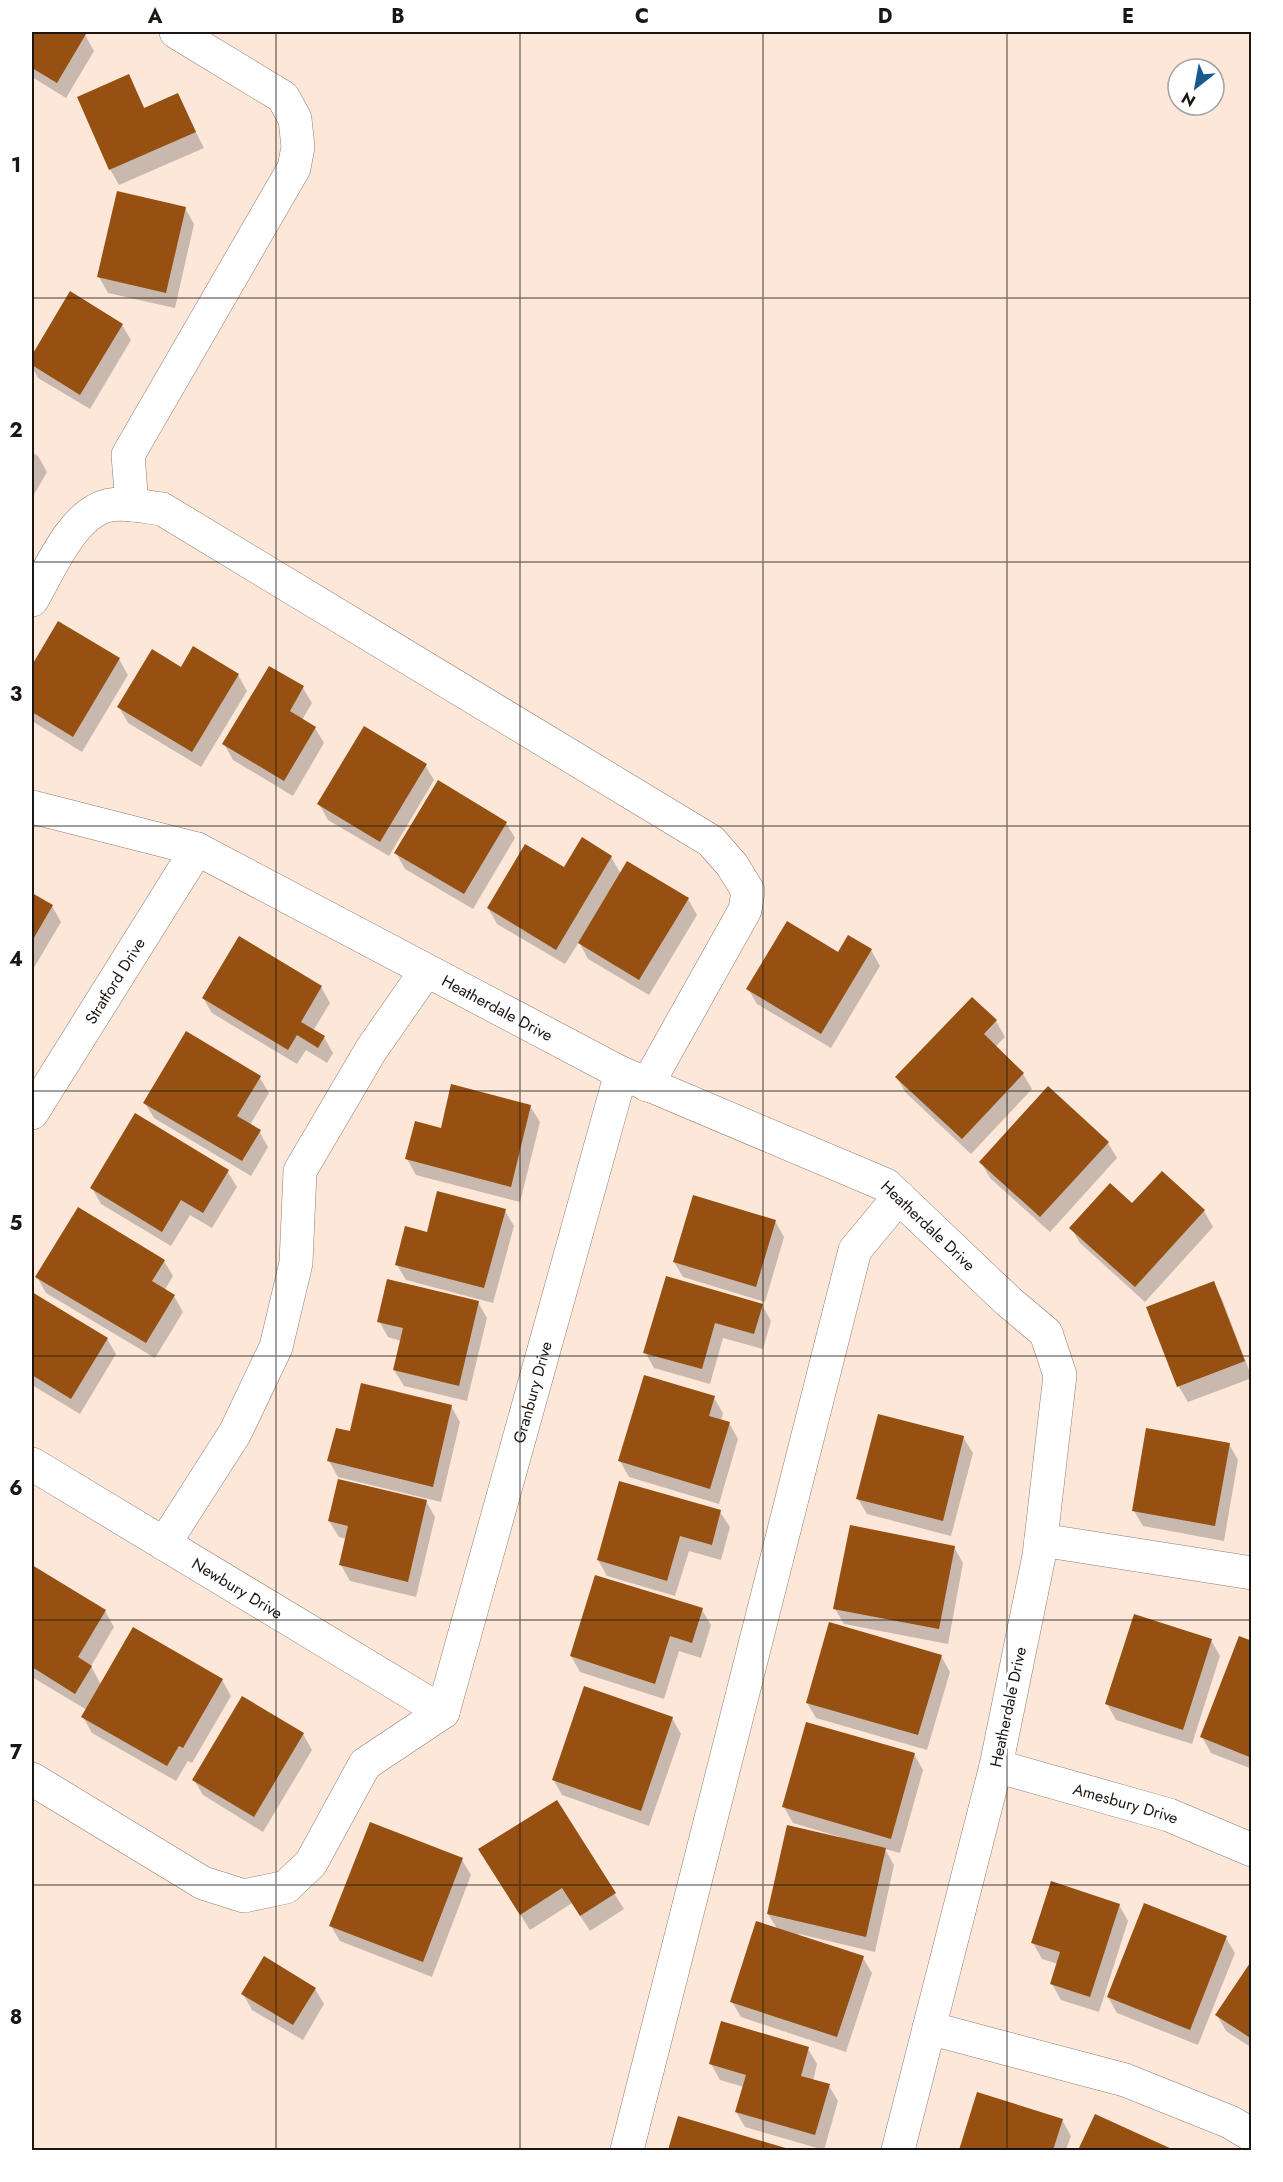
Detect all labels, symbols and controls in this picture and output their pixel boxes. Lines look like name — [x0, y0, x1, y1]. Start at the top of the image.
text: A — [147, 2, 163, 31]
text: B — [391, 2, 405, 31]
text: C — [635, 2, 649, 31]
text: D — [878, 2, 892, 31]
text: E — [1122, 2, 1134, 31]
north arrow — [1166, 57, 1226, 117]
text: N — [1177, 86, 1200, 113]
text: 1 — [11, 151, 21, 180]
text: 2 — [9, 416, 23, 445]
text: 3 — [10, 680, 22, 709]
street label: Stratford Drive — [79, 933, 150, 1028]
text: 4 — [9, 945, 23, 974]
street label: Heatherdale Drive — [438, 969, 557, 1047]
street label: Heatherdale Drive — [876, 1175, 981, 1276]
text: 5 — [10, 1209, 23, 1238]
street label: Granbury Drive — [507, 1339, 557, 1446]
text: 6 — [9, 1474, 23, 1503]
street label: Newbury Drive — [188, 1552, 287, 1624]
street label: Heatherdale Drive — [984, 1645, 1032, 1769]
text: 7 — [10, 1738, 23, 1767]
street label: Amesbury Drive — [1070, 1777, 1182, 1829]
text: 8 — [10, 2003, 22, 2032]

